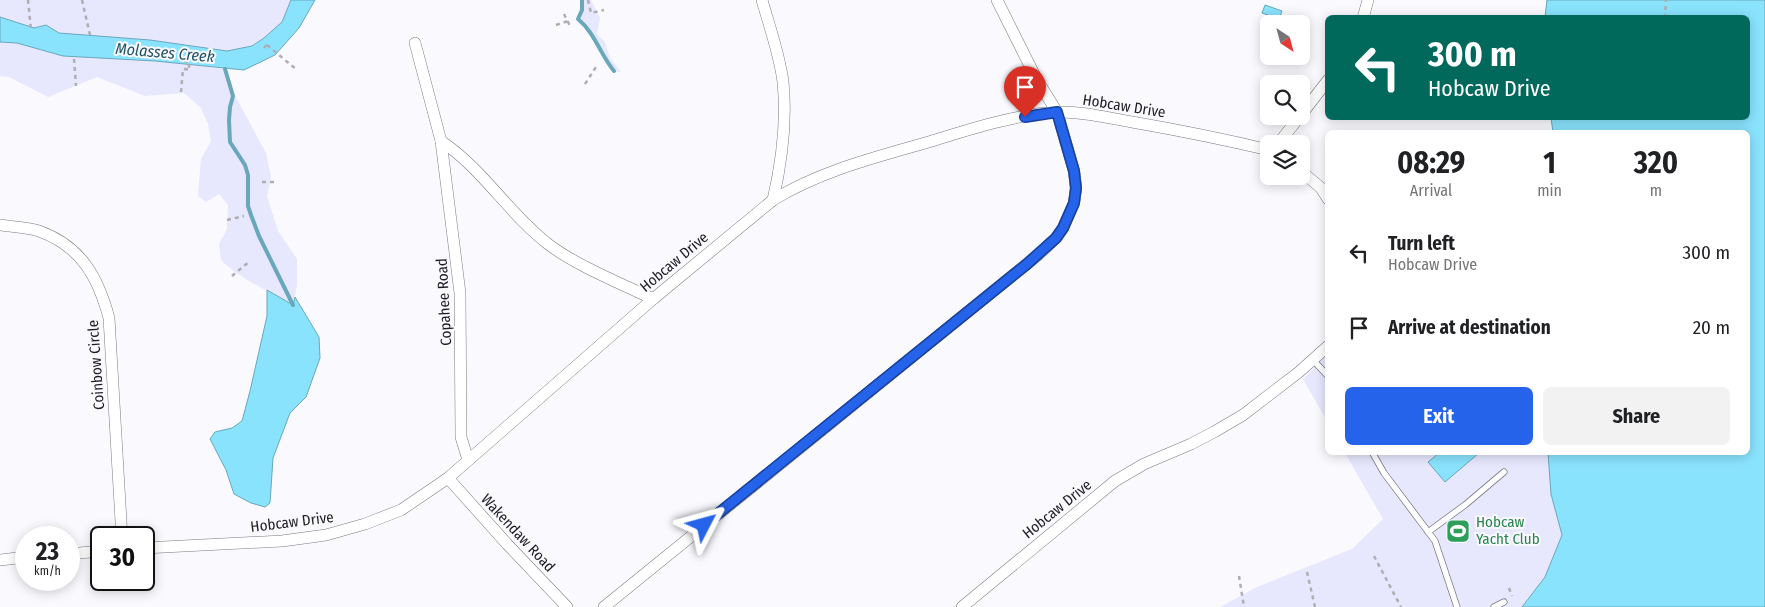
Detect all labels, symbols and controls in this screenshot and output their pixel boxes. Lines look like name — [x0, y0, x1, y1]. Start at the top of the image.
north arrow — [1260, 15, 1310, 65]
map controls — [1260, 15, 1310, 185]
text: 300 m — [1428, 33, 1517, 75]
icon: left — [1345, 35, 1410, 100]
water label: Molasses Creek — [115, 39, 215, 66]
pin — [1004, 66, 1046, 117]
icon: arrive — [1011, 73, 1039, 101]
button: search — [1260, 75, 1310, 125]
text: Hobcaw Drive — [1428, 75, 1551, 102]
street label: Hobcaw Drive — [1081, 91, 1167, 121]
button: layers — [1260, 135, 1310, 185]
text: 08:29 — [1397, 145, 1465, 181]
text: 1 — [1543, 145, 1556, 181]
text: 320 — [1634, 145, 1678, 181]
text: Arrival — [1410, 181, 1452, 200]
text: min — [1537, 181, 1562, 200]
text: m — [1650, 181, 1662, 200]
street label: Hobcaw Drive — [636, 228, 712, 296]
text: Turn left — [1388, 232, 1455, 255]
icon: left — [1345, 239, 1373, 267]
text: 300 m — [1683, 241, 1730, 264]
text: Hobcaw Drive — [1388, 255, 1477, 274]
street label: Copahee Road — [433, 258, 455, 346]
icon: arrive — [1345, 314, 1373, 342]
text: Arrive at destination — [1388, 316, 1551, 339]
text: 20 m — [1693, 316, 1730, 339]
street label: Coinbow Circle — [84, 319, 108, 411]
button: Exit — [1345, 387, 1533, 445]
button: Share — [1543, 387, 1730, 445]
street label: Hobcaw Drive — [1019, 476, 1095, 542]
street label: Wakendaw Road — [477, 490, 559, 576]
position arrow — [677, 498, 729, 550]
street label: Hobcaw Drive — [249, 508, 335, 536]
place label: Hobcaw Yacht Club — [1476, 513, 1540, 548]
sports icon: Hobcaw Yacht Club — [1445, 518, 1471, 544]
speed limit sign: 30 — [90, 526, 155, 591]
text: 23 — [36, 537, 59, 567]
text: km/h — [34, 564, 61, 578]

